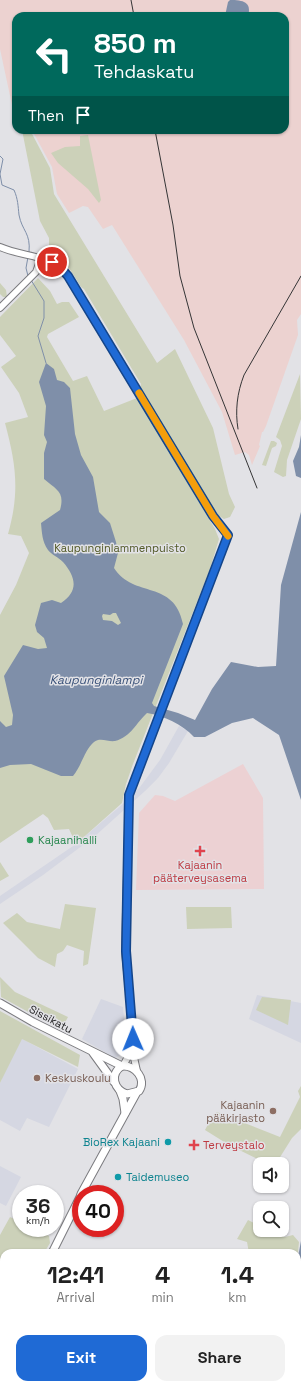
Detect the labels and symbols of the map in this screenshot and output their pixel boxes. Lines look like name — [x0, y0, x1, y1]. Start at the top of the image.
pin — [35, 245, 69, 279]
park label: Kaupunginlammenpuisto — [54, 541, 186, 555]
water label: Kaupunginlampi — [50, 672, 144, 688]
place label: Kajaanihalli — [38, 833, 97, 847]
marker: Kajaanihalli — [25, 835, 35, 845]
marker: Kajaanin pääterveysasema — [194, 845, 206, 857]
place label: Kajaanin pääterveysasema — [153, 858, 248, 885]
street label: Sissikatu — [27, 1002, 75, 1036]
position arrow — [112, 1018, 154, 1060]
place label: Keskuskoulu — [45, 1071, 111, 1085]
marker: Keskuskoulu — [32, 1073, 42, 1083]
place label: Kajaanin pääkirjasto — [206, 1098, 265, 1125]
marker: Kajaanin pääkirjasto — [268, 1106, 278, 1116]
place label: BioRex Kajaani — [83, 1135, 160, 1149]
marker: BioRex Kajaani — [163, 1137, 173, 1147]
place label: Terveystalo — [203, 1138, 265, 1152]
marker: Terveystalo — [188, 1139, 200, 1151]
place label: Taidemuseo — [126, 1170, 190, 1184]
marker: Taidemuseo — [113, 1172, 123, 1182]
speed limit sign: 40 — [72, 1185, 124, 1237]

